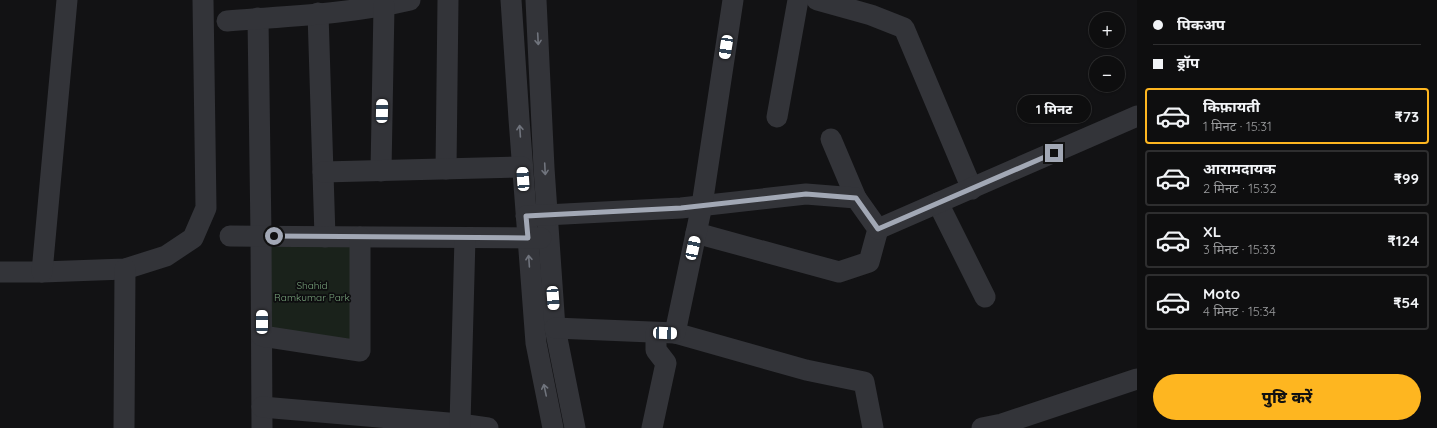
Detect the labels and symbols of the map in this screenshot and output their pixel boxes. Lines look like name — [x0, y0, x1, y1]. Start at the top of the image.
one-way arrow — [534, 32, 541, 45]
car — [718, 34, 734, 60]
callout: 1 मिनट — [1017, 95, 1091, 123]
car — [376, 99, 388, 123]
one-way arrow — [516, 125, 523, 138]
route end — [1045, 144, 1063, 162]
one-way arrow — [541, 162, 548, 175]
car — [516, 167, 530, 191]
route start — [265, 227, 283, 245]
car — [685, 235, 701, 261]
one-way arrow — [526, 255, 533, 268]
park label: Shahid Ramkumar Park — [274, 279, 350, 304]
car — [546, 286, 560, 310]
car — [256, 310, 268, 334]
car — [653, 327, 677, 339]
one-way arrow — [541, 384, 549, 397]

